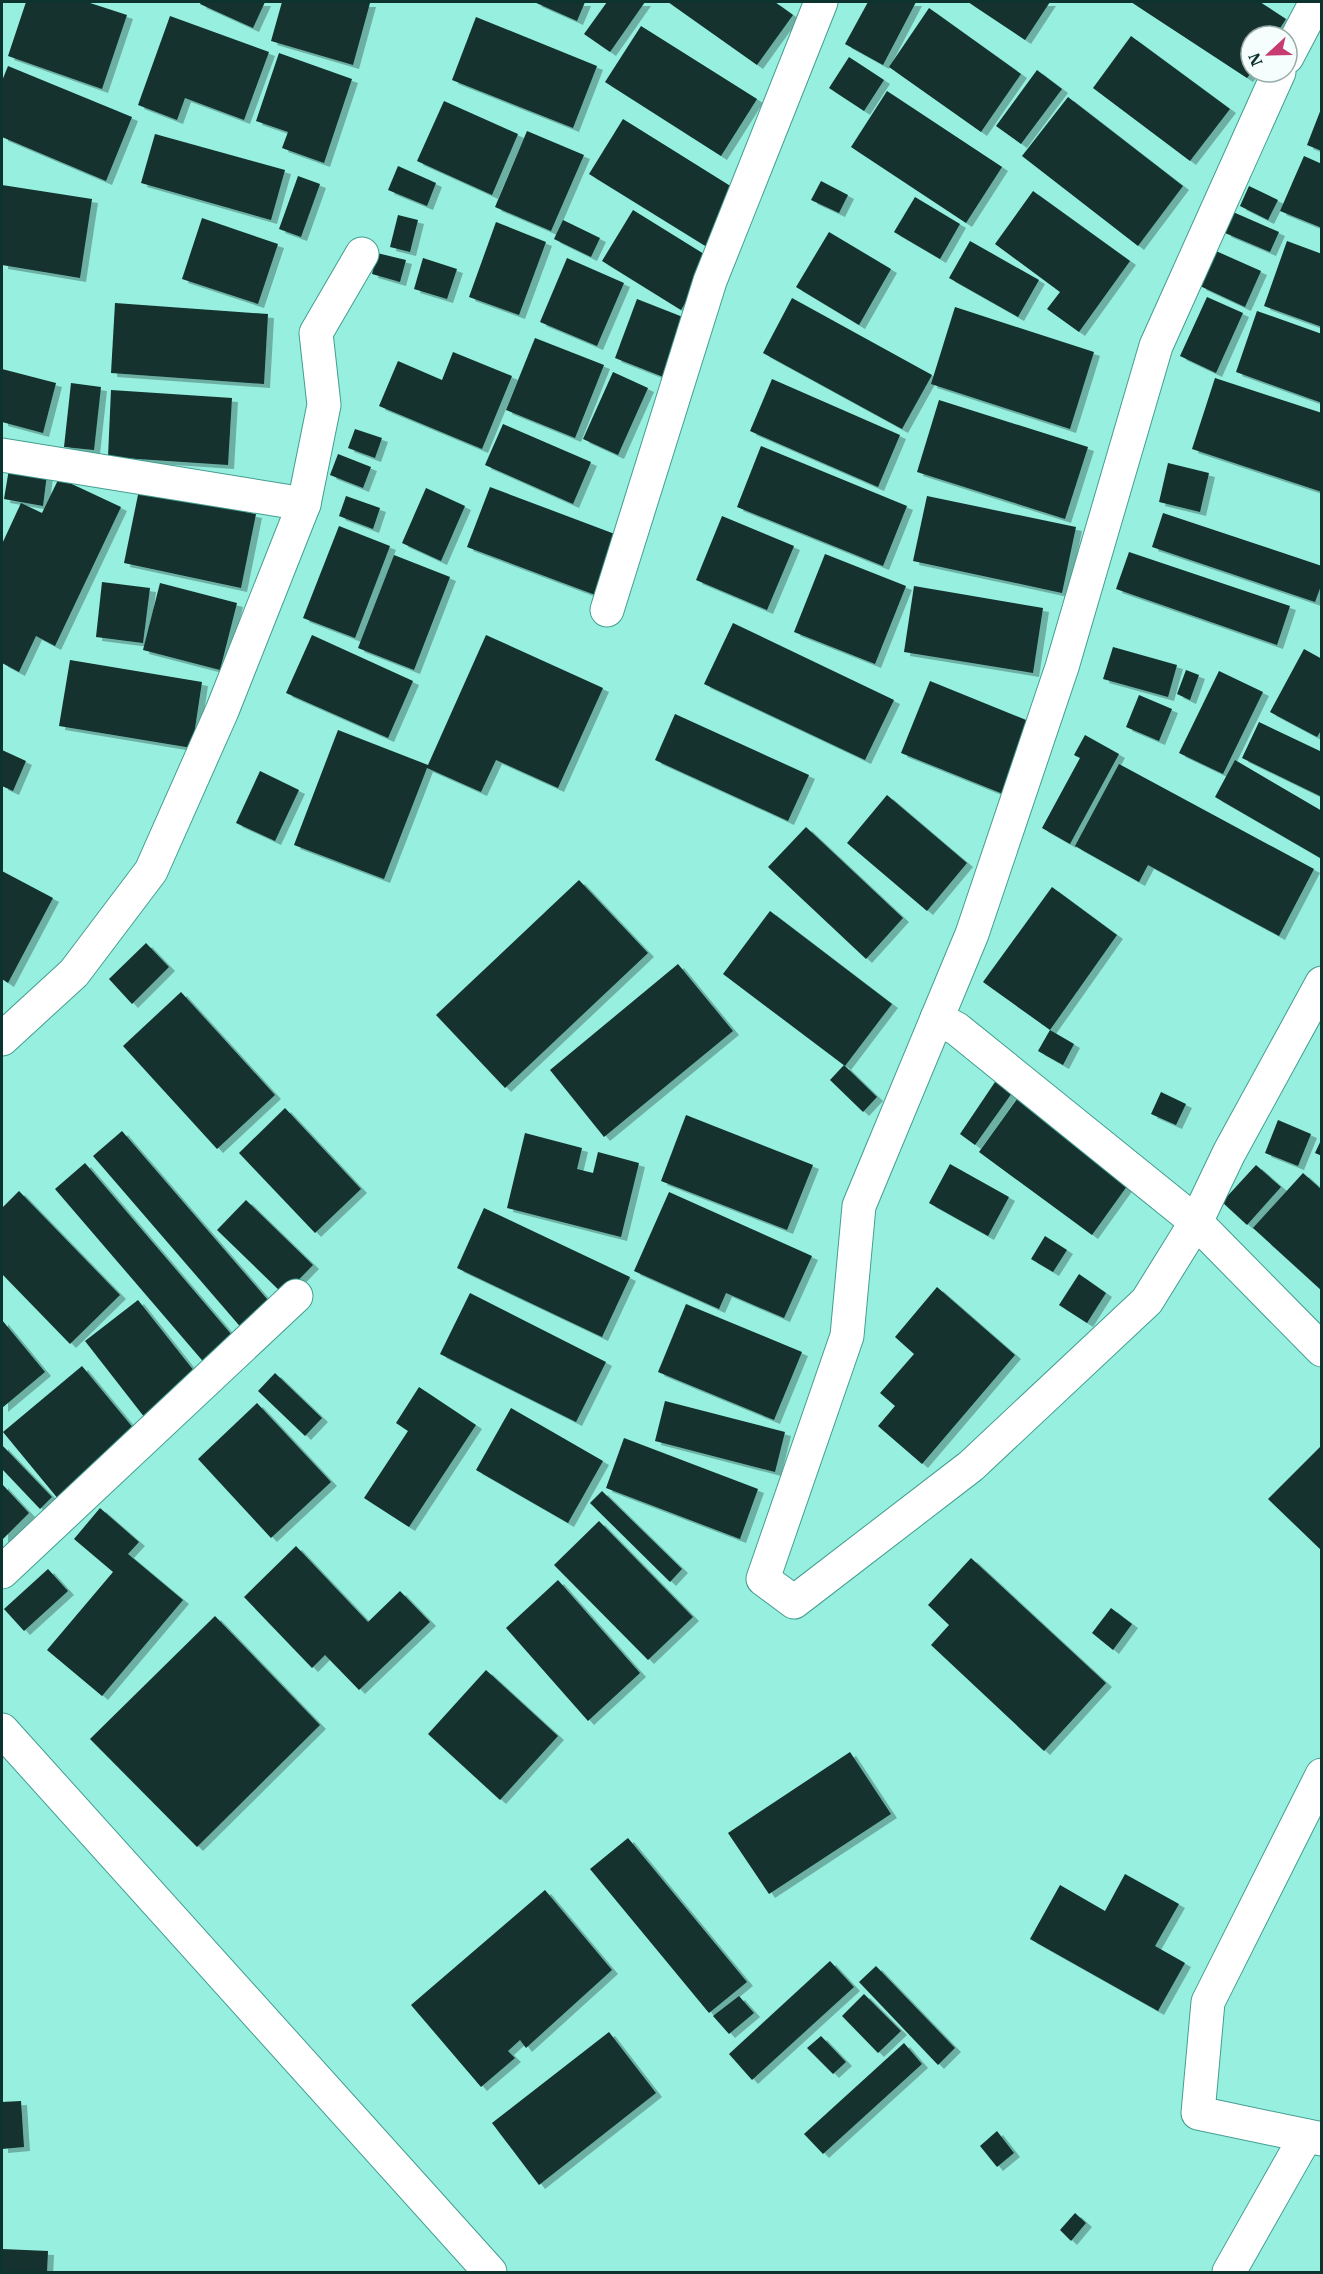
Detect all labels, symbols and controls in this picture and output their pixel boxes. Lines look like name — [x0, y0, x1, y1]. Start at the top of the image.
north arrow — [1239, 24, 1299, 84]
text: N — [1243, 50, 1267, 69]

